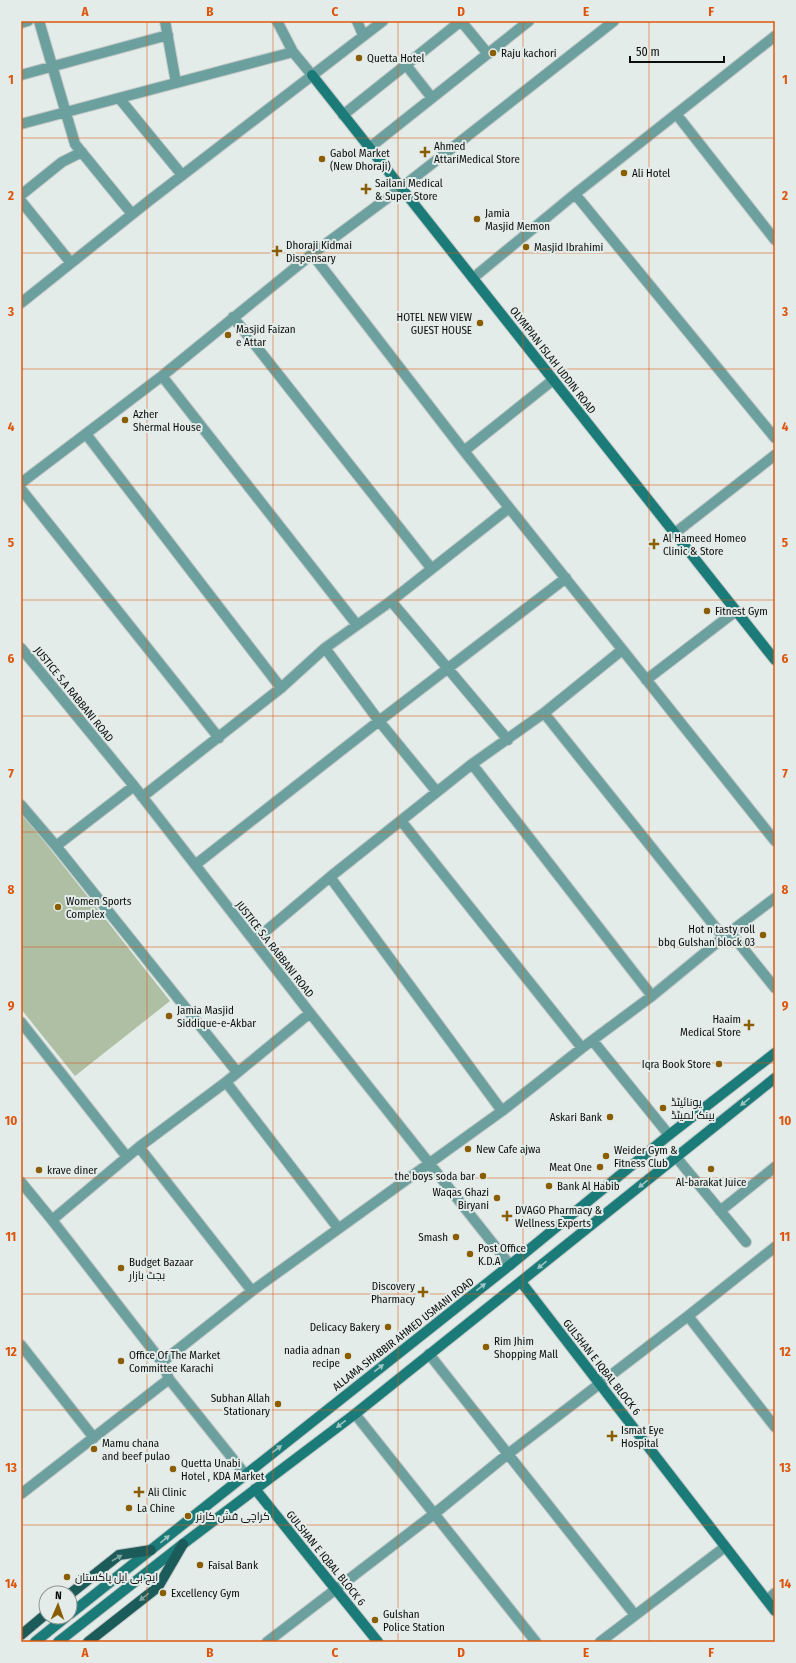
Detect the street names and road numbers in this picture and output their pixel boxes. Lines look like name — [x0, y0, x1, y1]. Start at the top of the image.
street label: OLYMPIAN ISLAH UDDIN ROAD — [507, 304, 598, 416]
street label: JUSTICE S.A RABBANI ROAD — [31, 644, 116, 745]
street label: JUSTICE S.A RABBANI ROAD — [233, 899, 316, 1000]
street label: ALLAMA SHABBIR AHMED USMANI ROAD — [330, 1275, 477, 1394]
street label: GULSHAN E IQBAL BLOCK 6 — [560, 1317, 643, 1418]
street label: GULSHAN E IQBAL BLOCK 6 — [283, 1508, 368, 1609]

